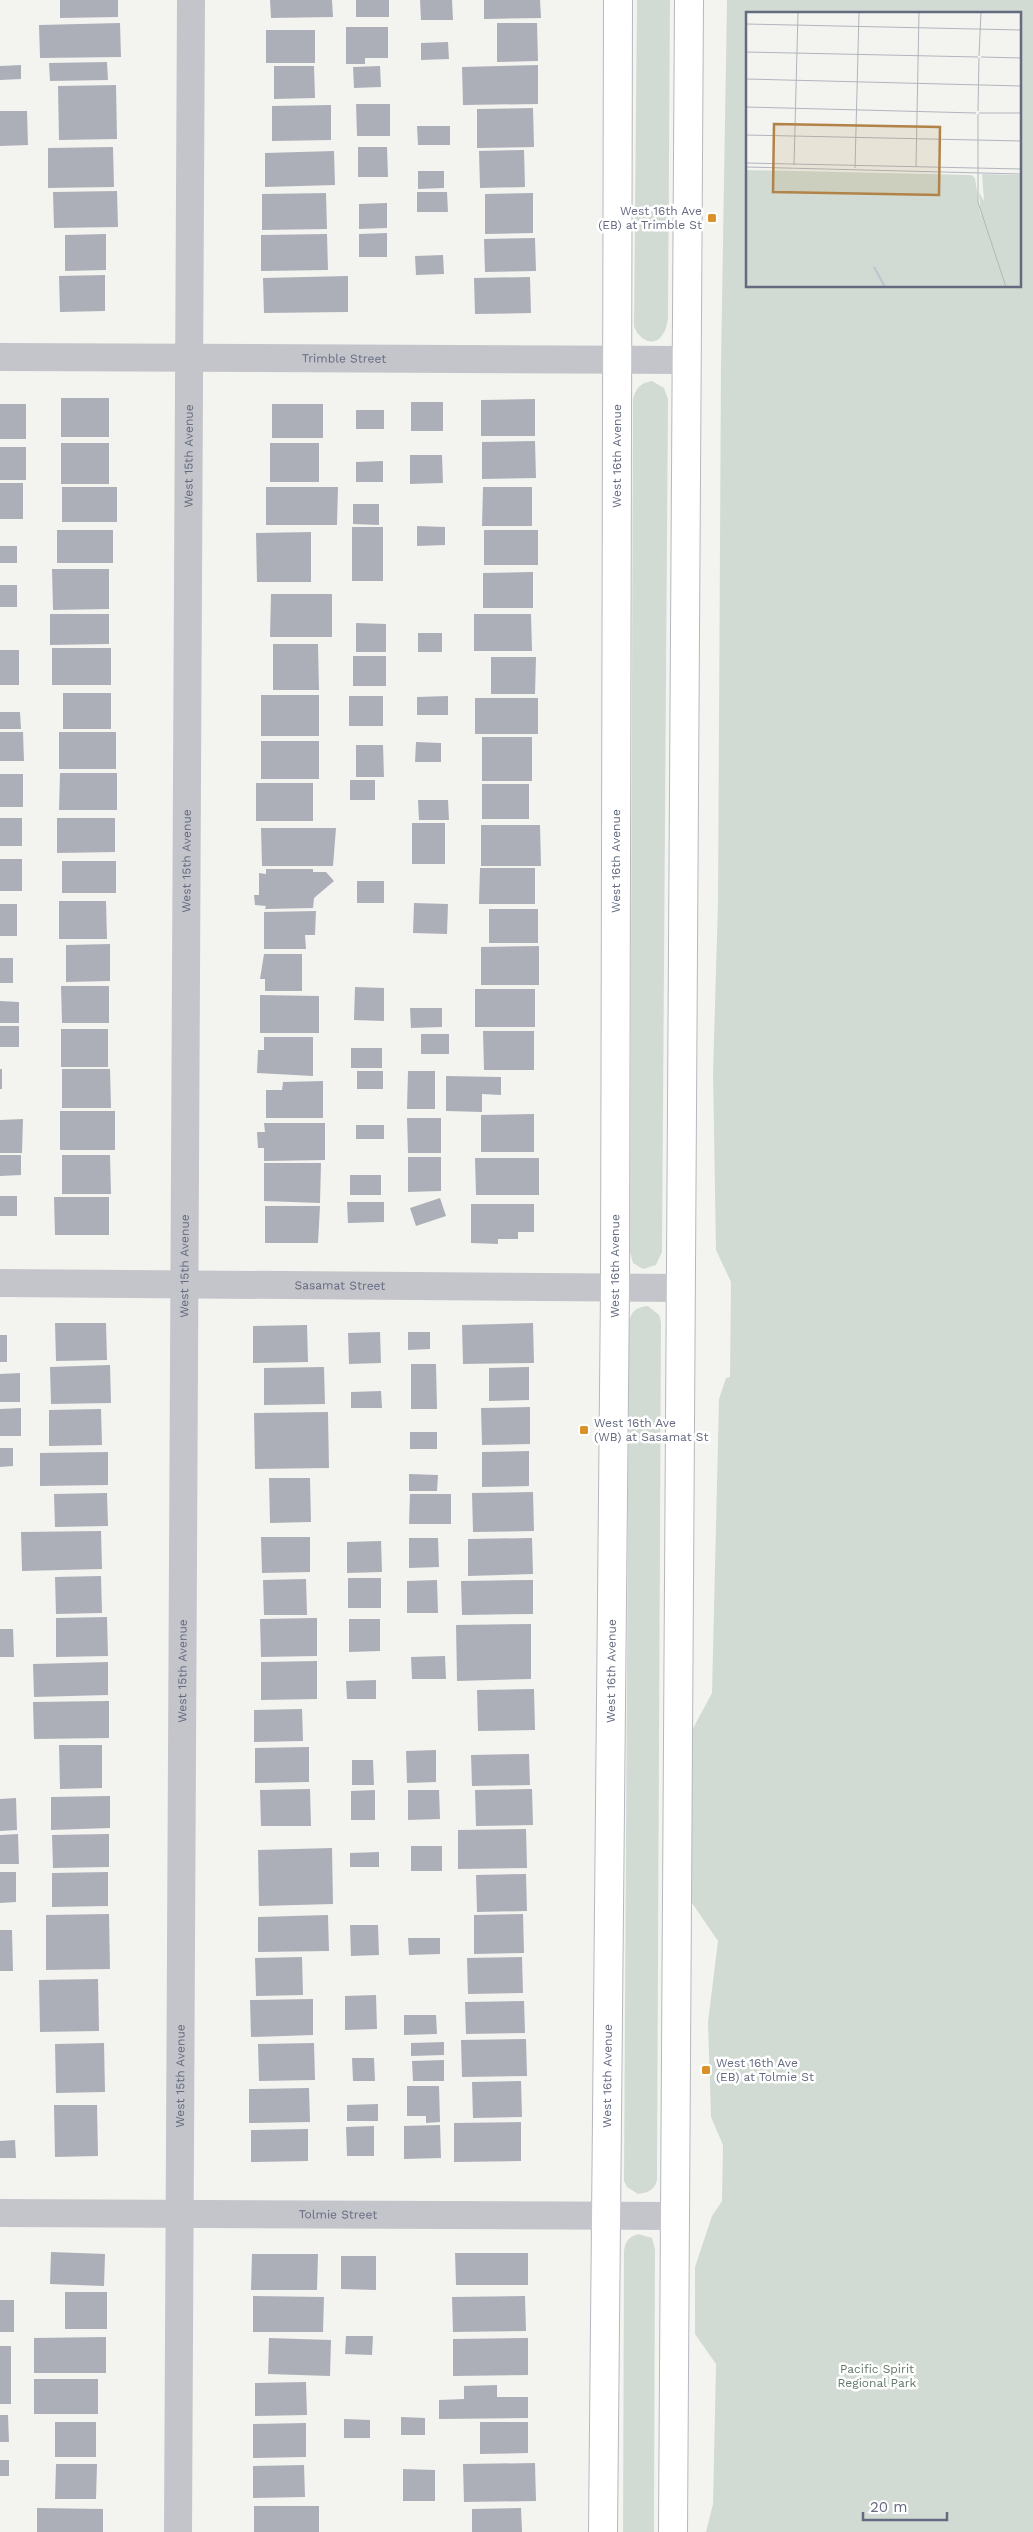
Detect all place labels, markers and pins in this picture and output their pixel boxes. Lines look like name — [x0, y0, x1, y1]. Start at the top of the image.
place label: West 16th Ave (EB) at Trimble St — [598, 204, 702, 232]
marker: West 16th Ave (EB) at Trimble St — [706, 212, 718, 224]
place label: West 16th Ave (WB) at Sasamat St — [594, 1416, 708, 1444]
marker: West 16th Ave (WB) at Sasamat St — [578, 1424, 590, 1436]
place label: West 16th Ave (EB) at Tolmie St — [716, 2056, 814, 2084]
marker: West 16th Ave (EB) at Tolmie St — [700, 2064, 712, 2076]

